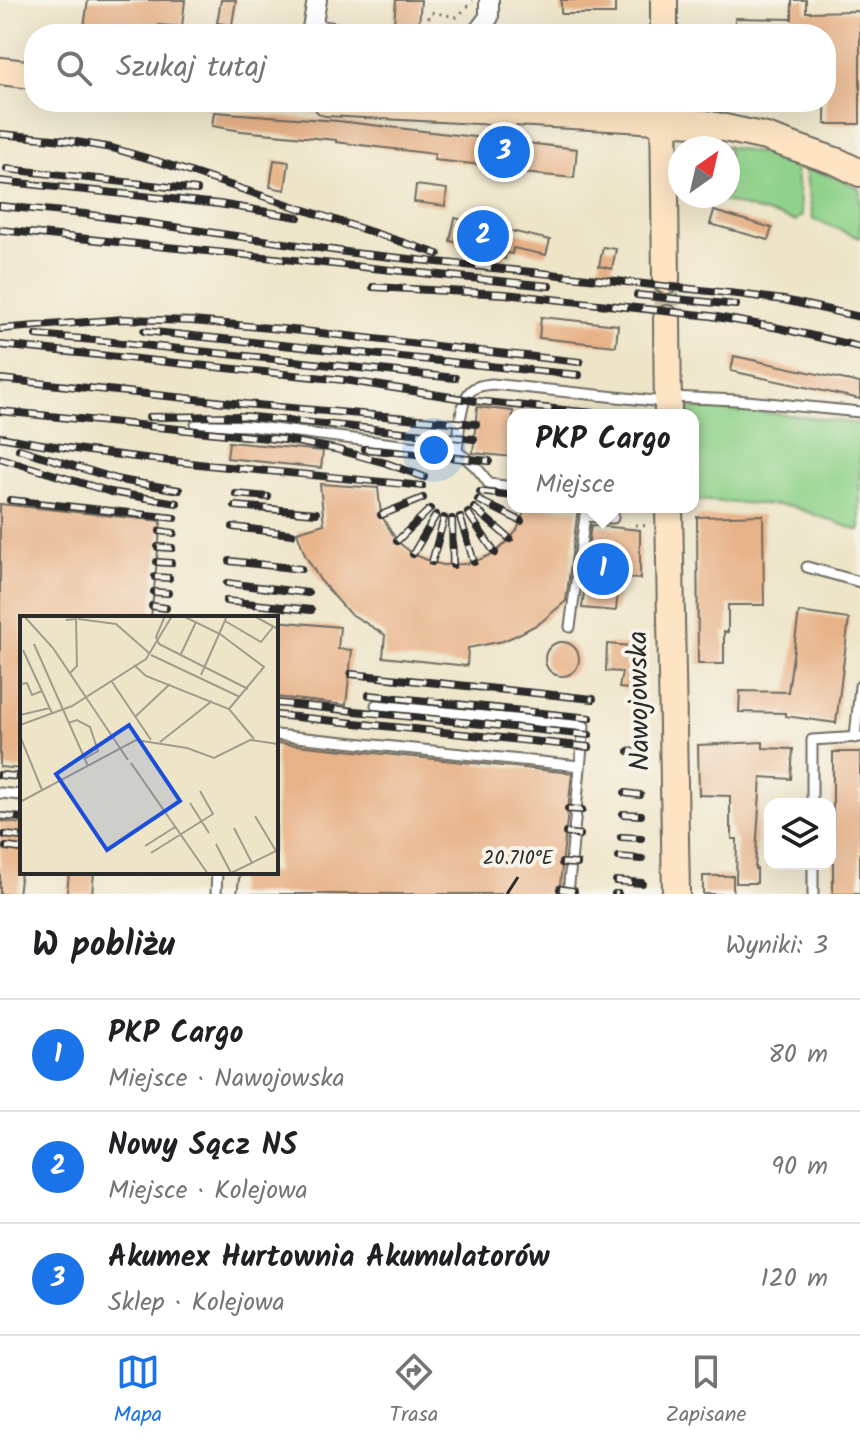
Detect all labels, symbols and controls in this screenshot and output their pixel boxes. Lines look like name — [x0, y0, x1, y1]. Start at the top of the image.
search box — [24, 24, 836, 112]
text: Szukaj tutaj — [116, 44, 267, 92]
icon: search — [52, 46, 96, 90]
pin: 3 — [478, 122, 530, 182]
north arrow — [668, 136, 740, 208]
pin: 2 — [457, 206, 509, 266]
popup — [507, 409, 699, 513]
text: PKP Cargo — [535, 416, 671, 464]
your location — [414, 430, 454, 470]
text: Miejsce — [535, 464, 615, 506]
pin: 1 — [577, 539, 629, 599]
inset map — [20, 616, 278, 874]
street label: Nawojowska — [616, 630, 664, 772]
map controls — [764, 798, 836, 870]
button: layers — [764, 798, 836, 870]
text: 20.710°E — [483, 843, 554, 875]
text: W pobliżu — [32, 919, 175, 973]
text: Wyniki: 3 — [725, 925, 828, 967]
text: PKP Cargo — [108, 1010, 243, 1058]
text: 1 — [54, 1034, 62, 1076]
text: 80 m — [768, 1034, 828, 1076]
text: Miejsce · Nawojowska — [108, 1058, 345, 1100]
text: Nowy Sącz NS — [108, 1122, 297, 1170]
text: 2 — [50, 1146, 66, 1188]
text: 90 m — [771, 1146, 828, 1188]
text: Miejsce · Kolejowa — [108, 1170, 308, 1212]
text: Akumex Hurtownia Akumulatorów — [108, 1234, 550, 1282]
text: 3 — [51, 1258, 65, 1300]
text: 120 m — [761, 1258, 828, 1300]
text: Sklep · Kolejowa — [108, 1282, 285, 1324]
tab: Mapa — [114, 1350, 162, 1433]
tab: Trasa — [389, 1350, 438, 1433]
tab: Zapisane — [665, 1350, 746, 1433]

